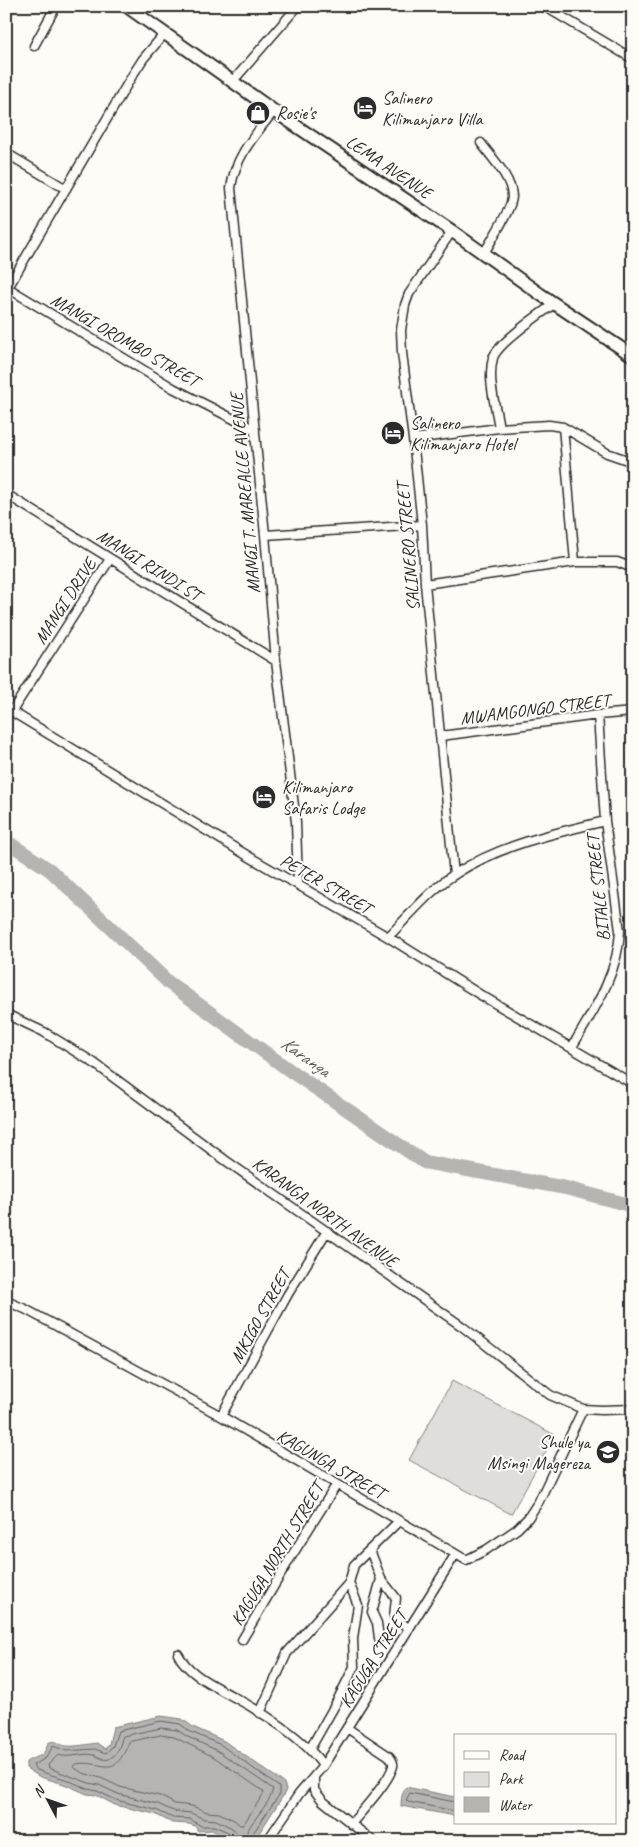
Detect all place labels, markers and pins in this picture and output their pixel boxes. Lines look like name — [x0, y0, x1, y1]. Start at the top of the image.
place label: Salinero Kilimanjaro Villa — [382, 87, 483, 130]
hotel icon: Salinero Kilimanjaro Villa — [352, 95, 378, 121]
shop icon: Rosie's — [245, 100, 271, 126]
place label: Rosie's — [276, 102, 317, 124]
place label: Salinero Kilimanjaro Hotel — [410, 412, 519, 455]
hotel icon: Salinero Kilimanjaro Hotel — [380, 420, 406, 446]
place label: Kilimanjaro Safaris Lodge — [282, 776, 366, 819]
hotel icon: Kilimanjaro Safaris Lodge — [251, 784, 277, 810]
place label: Shule ya Msingi Magereza — [487, 1431, 592, 1474]
school or university icon: Shule ya Msingi Magereza — [595, 1439, 621, 1465]

